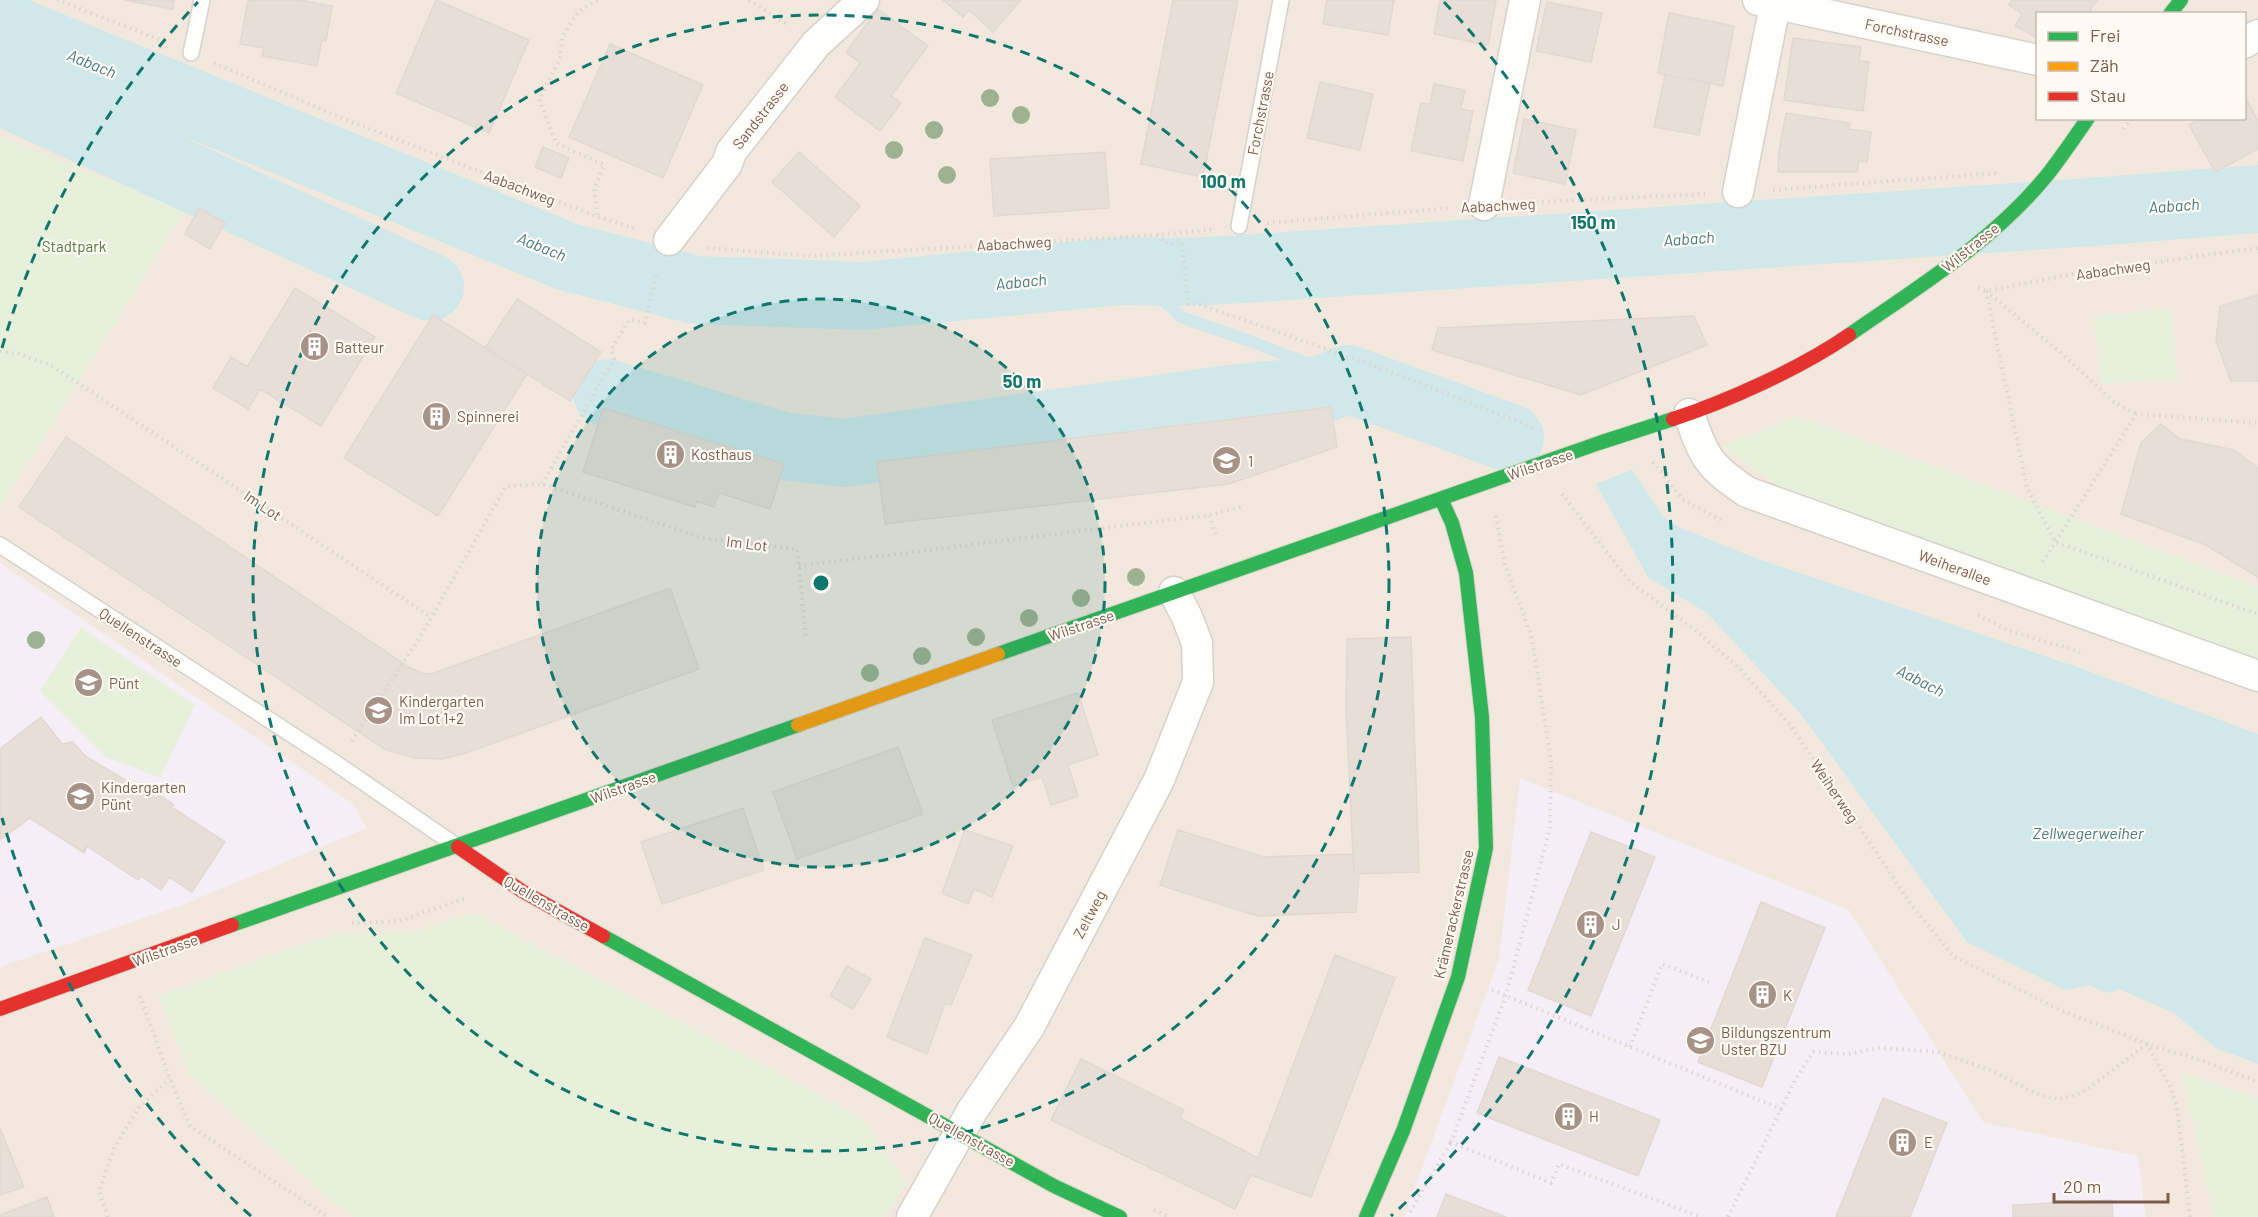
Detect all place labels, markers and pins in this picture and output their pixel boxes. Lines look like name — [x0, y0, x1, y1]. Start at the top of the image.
building icon: Batteur — [298, 331, 330, 363]
place label: Batteur — [335, 338, 385, 356]
building icon: Spinnerei — [420, 400, 452, 432]
place label: Spinnerei — [457, 407, 519, 425]
building icon: Kosthaus — [654, 438, 686, 470]
place label: Kosthaus — [691, 445, 752, 463]
school or university icon: 1 — [1211, 445, 1243, 477]
place label: 1 — [1248, 452, 1253, 470]
centre of rings — [811, 573, 831, 593]
school or university icon: Pünt — [72, 667, 104, 699]
place label: Pünt — [109, 674, 140, 692]
place label: Kindergarten Im Lot 1+2 — [399, 692, 484, 727]
school or university icon: Kindergarten Im Lot 1+2 — [362, 694, 394, 726]
place label: Kindergarten Pünt — [101, 778, 186, 813]
school or university icon: Kindergarten Pünt — [64, 780, 96, 812]
building icon: J — [1575, 908, 1607, 940]
place label: J — [1612, 915, 1621, 933]
building icon: K — [1746, 979, 1778, 1011]
place label: K — [1783, 986, 1792, 1004]
place label: Bildungszentrum Uster BZU — [1721, 1023, 1831, 1058]
school or university icon: Bildungszentrum Uster BZU — [1684, 1025, 1716, 1057]
building icon: H — [1552, 1100, 1584, 1132]
place label: H — [1589, 1107, 1599, 1125]
building icon: E — [1887, 1126, 1919, 1158]
place label: E — [1924, 1133, 1933, 1151]

